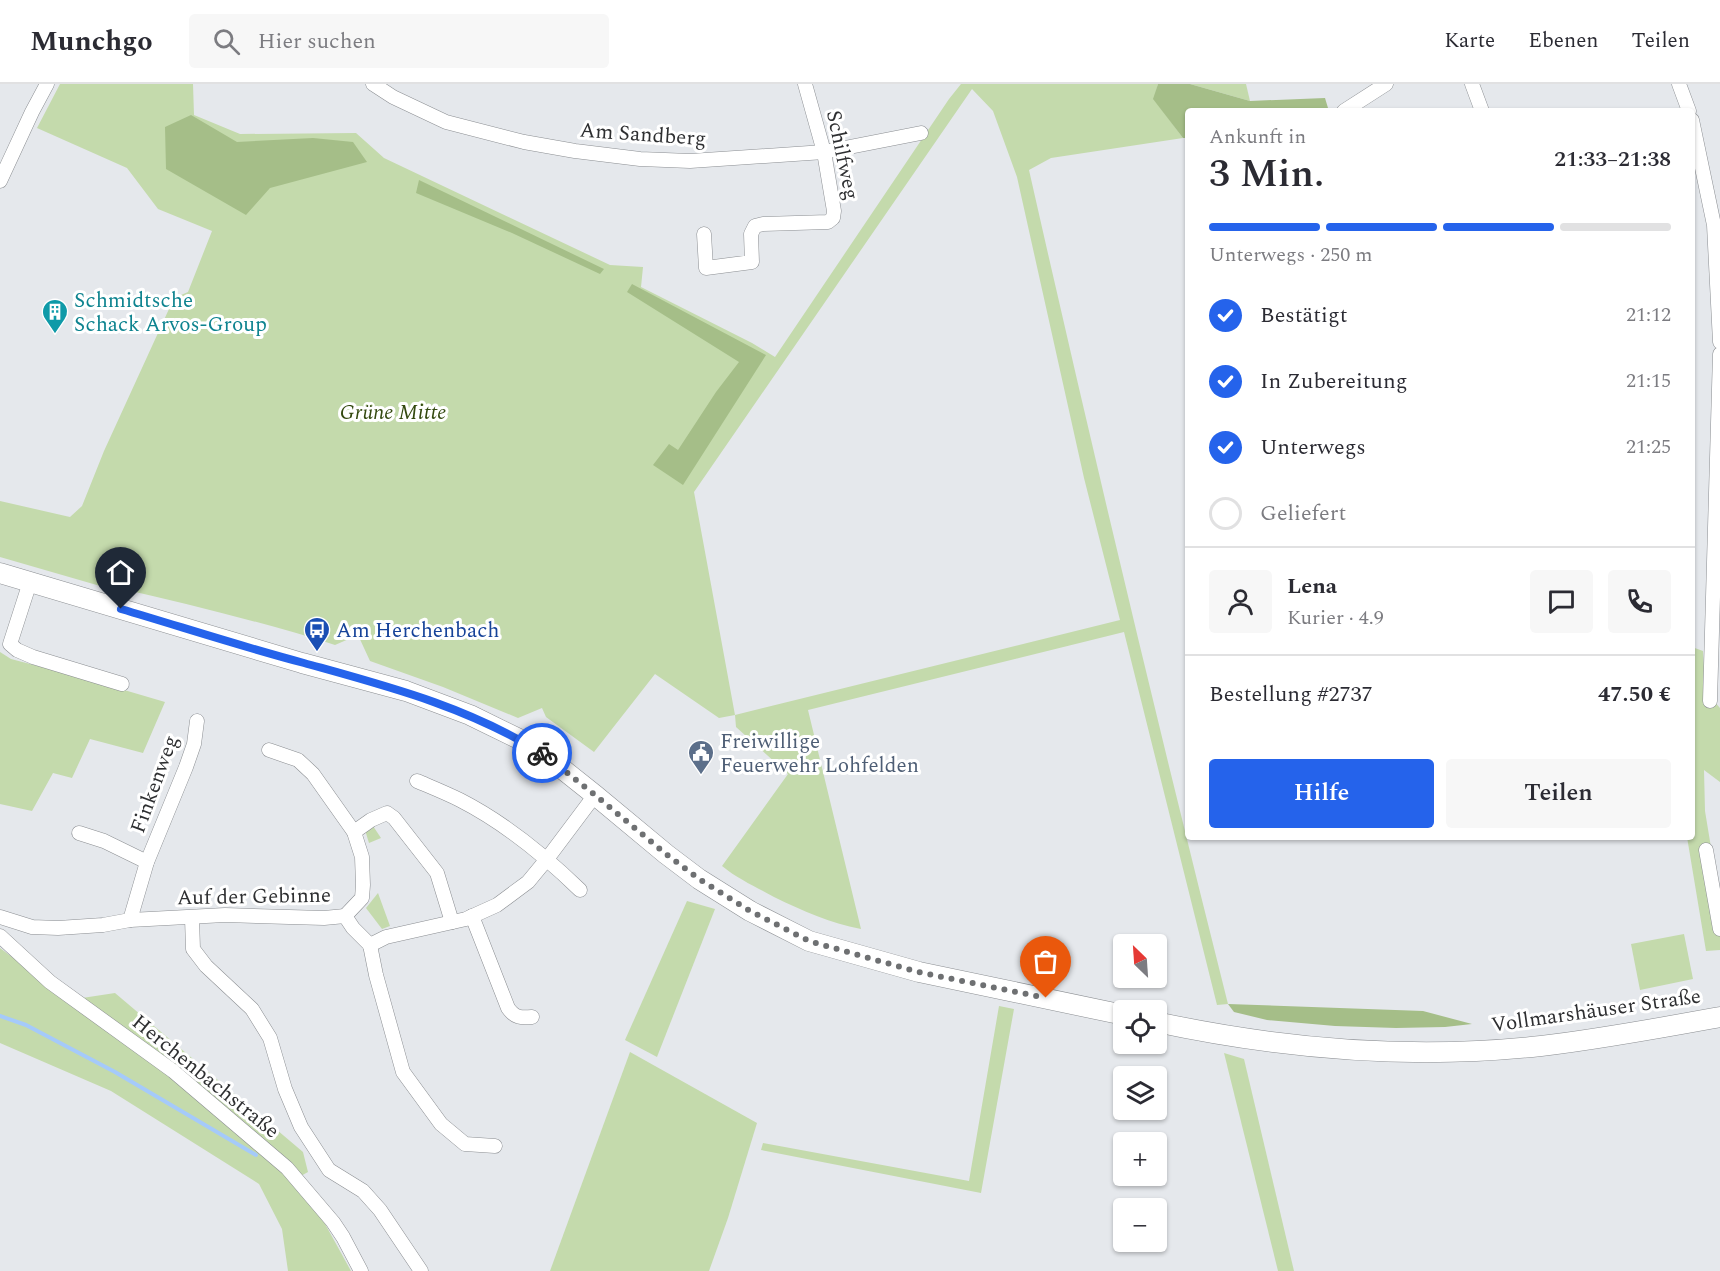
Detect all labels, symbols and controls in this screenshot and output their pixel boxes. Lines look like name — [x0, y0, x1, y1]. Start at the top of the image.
search box — [189, 14, 609, 68]
text: Munchgo — [30, 20, 153, 63]
icon: search — [210, 25, 243, 58]
text: Hier suchen — [258, 25, 376, 58]
text: Karte — [1444, 25, 1495, 57]
text: Ebenen — [1528, 25, 1599, 57]
text: Teilen — [1632, 25, 1690, 57]
street label: Schilfweg — [817, 107, 867, 203]
street label: Am Sandberg — [579, 115, 707, 155]
text: Ankunft in — [1209, 122, 1306, 152]
text: 21:33–21:38 — [1554, 143, 1671, 176]
text: 3 Min. — [1209, 145, 1324, 204]
text: Unterwegs · 250 m — [1209, 240, 1372, 270]
place label: Schmidtsche Schack Arvos-Group — [74, 285, 267, 341]
building icon: Schmidtsche Schack Arvos-Group — [40, 297, 70, 335]
icon: check — [1209, 299, 1242, 332]
text: Bestätigt — [1260, 299, 1348, 332]
text: 21:12 — [1626, 300, 1671, 330]
icon: check — [1209, 365, 1242, 398]
text: In Zubereitung — [1260, 365, 1408, 398]
text: 21:15 — [1626, 366, 1671, 396]
park label: Grüne Mitte — [340, 397, 446, 429]
icon: check — [1209, 431, 1242, 464]
text: Unterwegs — [1260, 431, 1366, 464]
text: 21:25 — [1626, 432, 1671, 462]
text: Geliefert — [1260, 497, 1346, 530]
pin — [95, 547, 146, 609]
icon: home — [104, 556, 137, 589]
button: person — [1209, 570, 1272, 633]
text: Lena — [1287, 570, 1337, 603]
button: chat — [1530, 570, 1593, 633]
button: phone — [1608, 570, 1671, 633]
text: Kurier · 4.9 — [1287, 603, 1384, 633]
bus stop icon: Am Herchenbach — [302, 615, 332, 653]
place label: Am Herchenbach — [336, 615, 499, 647]
text: Bestellung #2737 — [1209, 678, 1373, 711]
text: 47.50 € — [1598, 678, 1671, 711]
courier — [512, 723, 572, 783]
place label: Freiwillige Feuerwehr Lohfelden — [720, 726, 919, 782]
street label: Finkenweg — [122, 731, 187, 838]
icon: bike — [526, 737, 559, 770]
public building icon: Freiwillige Feuerwehr Lohfelden — [686, 738, 716, 776]
button: Hilfe — [1209, 759, 1434, 828]
button: Teilen — [1446, 759, 1671, 828]
street label: Auf der Gebinne — [177, 880, 331, 914]
north arrow — [1113, 934, 1167, 988]
map controls — [1113, 934, 1167, 1252]
pin — [1020, 936, 1071, 998]
icon: bag — [1029, 945, 1062, 978]
street label: Vollmarshäuser Straße — [1489, 980, 1703, 1042]
button: locate — [1113, 1000, 1167, 1054]
street label: Herchenbachstraße — [124, 1007, 286, 1147]
button: layers — [1113, 1066, 1167, 1120]
button: + — [1113, 1132, 1167, 1186]
button: − — [1113, 1198, 1167, 1252]

